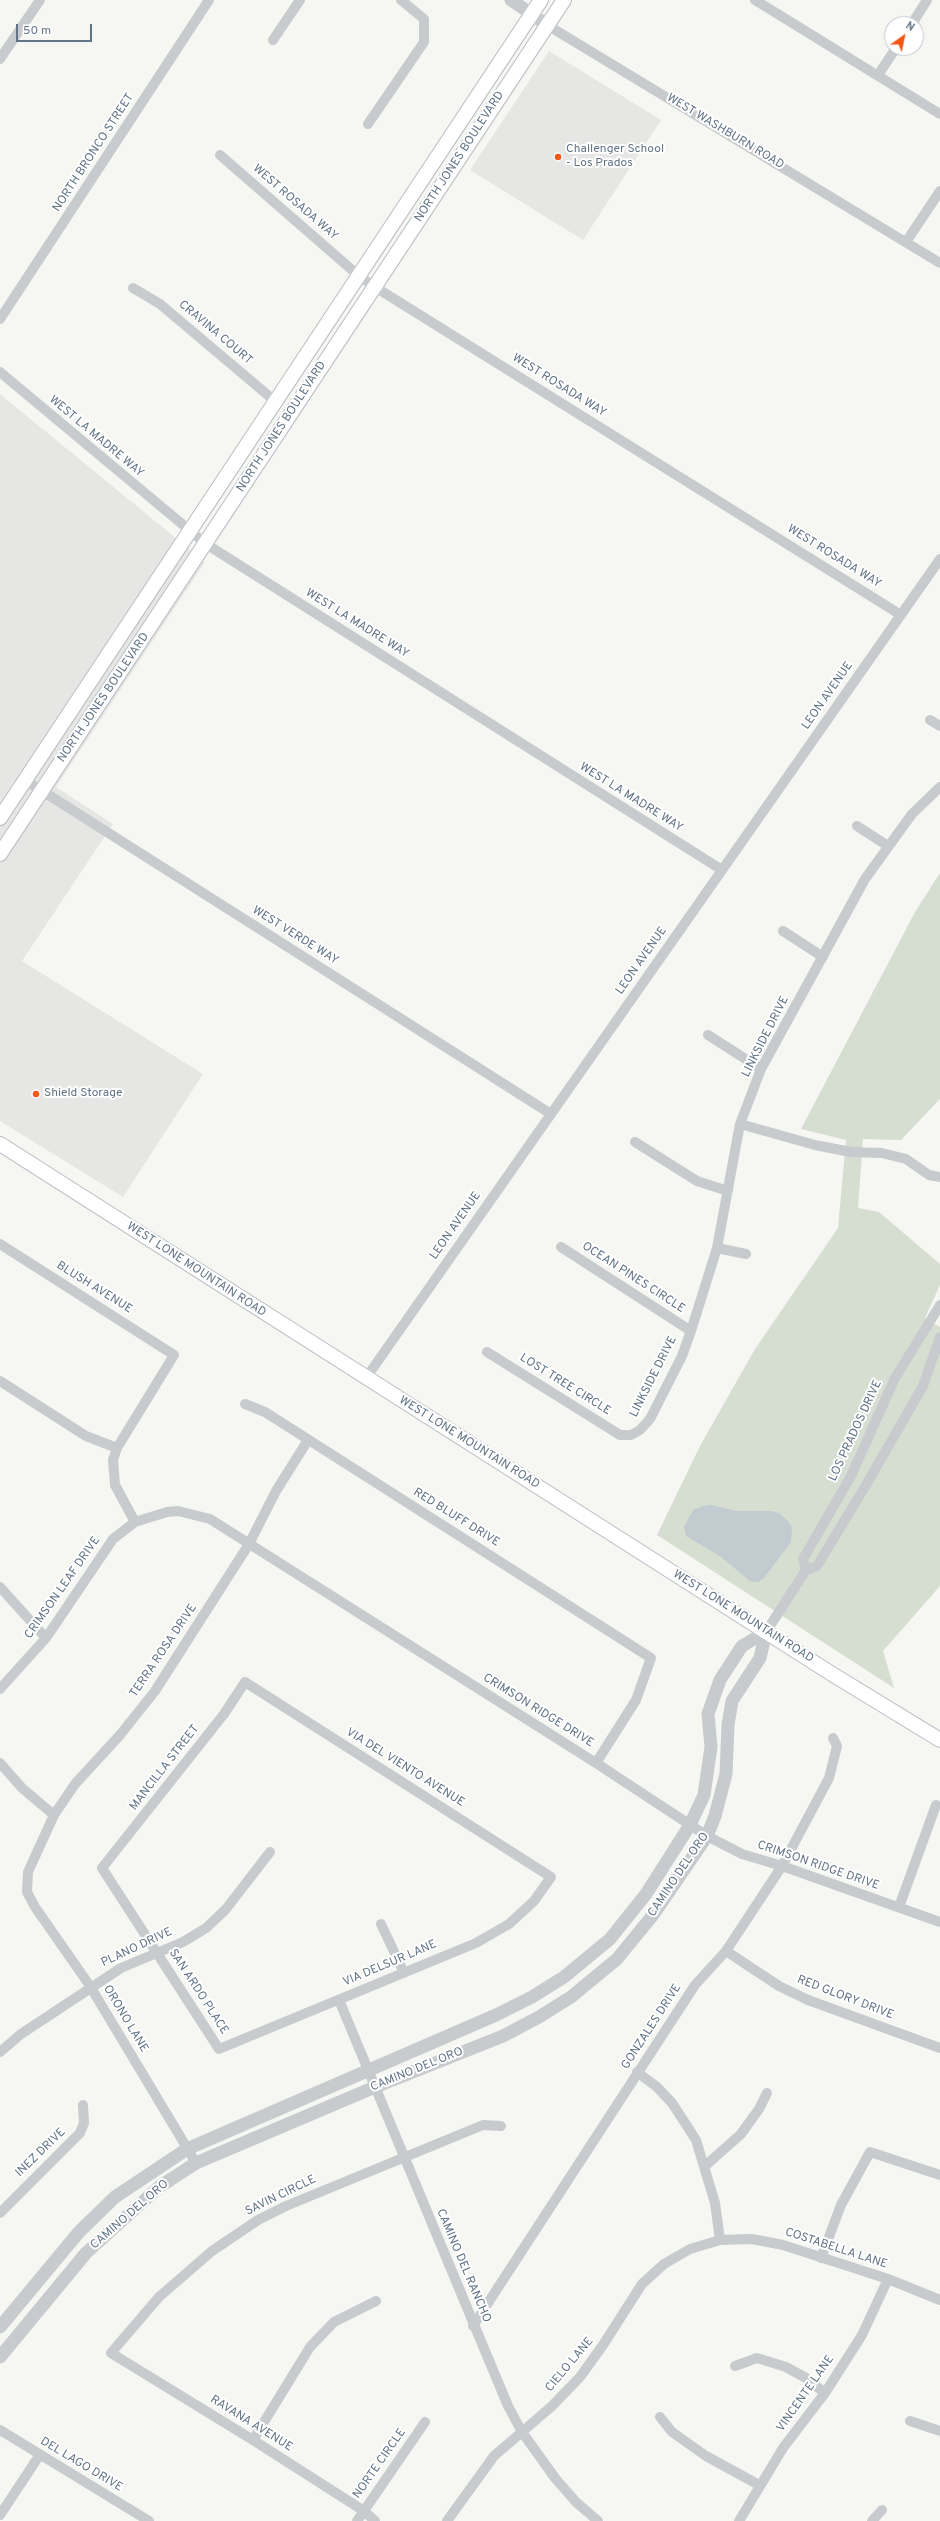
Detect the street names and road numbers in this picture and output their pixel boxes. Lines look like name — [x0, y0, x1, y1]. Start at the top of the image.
street label: NORTH JONES BOULEVARD — [412, 89, 508, 225]
street label: NORTH BRONCO STREET — [50, 91, 138, 215]
street label: WEST WASHBURN ROAD — [664, 91, 786, 173]
street label: WEST ROSADA WAY — [249, 162, 341, 244]
street label: CRAVINA COURT — [175, 298, 255, 368]
street label: WEST ROSADA WAY — [509, 351, 609, 421]
street label: NORTH JONES BOULEVARD — [234, 359, 330, 495]
street label: WEST LA MADRE WAY — [46, 393, 146, 481]
street label: WEST ROSADA WAY — [784, 522, 884, 592]
street label: WEST LA MADRE WAY — [303, 586, 411, 662]
street label: NORTH JONES BOULEVARD — [55, 630, 153, 766]
street label: LEON AVENUE — [799, 659, 857, 733]
street label: WEST LA MADRE WAY — [577, 760, 685, 836]
street label: WEST VERDE WAY — [249, 904, 341, 968]
street label: LEON AVENUE — [613, 924, 671, 998]
street label: LINKSIDE DRIVE — [739, 994, 793, 1080]
street label: LEON AVENUE — [427, 1189, 485, 1263]
street label: WEST LONE MOUNTAIN ROAD — [124, 1220, 268, 1320]
street label: OCEAN PINES CIRCLE — [579, 1239, 687, 1317]
street label: BLUSH AVENUE — [53, 1259, 135, 1317]
street label: LINKSIDE DRIVE — [627, 1334, 681, 1420]
street label: LOST TREE CIRCLE — [517, 1351, 613, 1419]
street label: LOS PRADOS DRIVE — [826, 1378, 886, 1484]
street label: WEST LONE MOUNTAIN ROAD — [396, 1394, 542, 1492]
street label: RED BLUFF DRIVE — [410, 1486, 502, 1550]
street label: CRIMSON LEAF DRIVE — [22, 1534, 104, 1642]
street label: WEST LONE MOUNTAIN ROAD — [670, 1568, 816, 1666]
street label: TERRA ROSA DRIVE — [127, 1602, 201, 1700]
street label: CRIMSON RIDGE DRIVE — [480, 1671, 596, 1751]
street label: MANCILLA STREET — [127, 1722, 203, 1814]
street label: VIA DEL VIENTO AVENUE — [343, 1726, 467, 1810]
street label: CAMINO DEL ORO — [645, 1830, 713, 1920]
street label: CRIMSON RIDGE DRIVE — [755, 1838, 881, 1894]
street label: PLANO DRIVE — [99, 1925, 175, 1971]
street label: VIA DELSUR LANE — [341, 1938, 439, 1990]
street label: SAN ARDO PLACE — [165, 1947, 231, 2037]
street label: RED GLORY DRIVE — [795, 1973, 895, 2023]
street label: GONZALES DRIVE — [619, 1982, 685, 2072]
street label: ORONO LANE — [99, 1983, 151, 2055]
street label: CAMINO DEL ORO — [369, 2045, 465, 2095]
street label: INEZ DRIVE — [13, 2126, 69, 2180]
street label: SAVIN CIRCLE — [243, 2173, 319, 2219]
street label: CAMINO DEL ORO — [88, 2177, 172, 2253]
street label: CAMINO DEL RANCHO — [433, 2207, 493, 2325]
street label: COSTABELLA LANE — [783, 2226, 889, 2272]
street label: CIELO LANE — [543, 2335, 597, 2395]
street label: VINCENTE LANE — [774, 2353, 838, 2435]
street label: RAVANA AVENUE — [207, 2393, 295, 2455]
street label: NORTE CIRCLE — [351, 2426, 409, 2502]
street label: DEL LAGO DRIVE — [37, 2435, 125, 2495]

